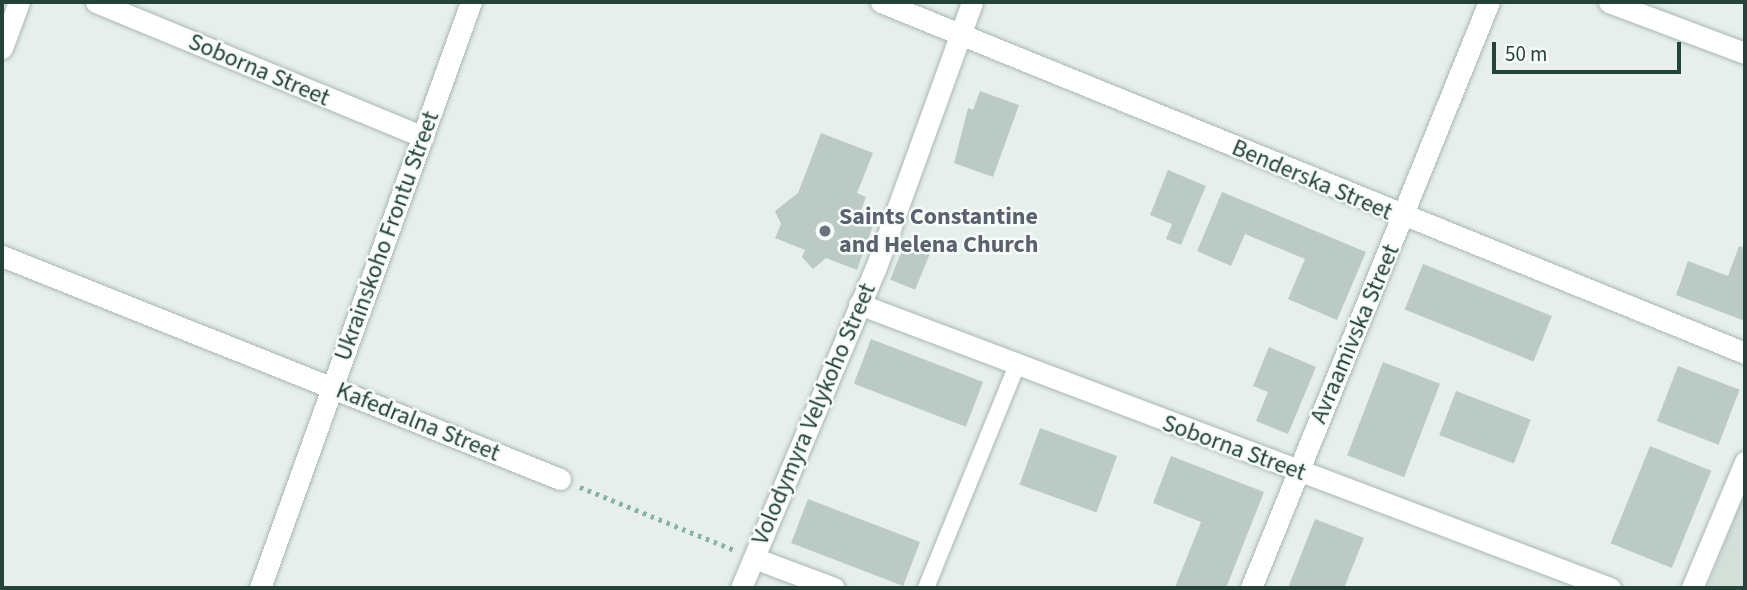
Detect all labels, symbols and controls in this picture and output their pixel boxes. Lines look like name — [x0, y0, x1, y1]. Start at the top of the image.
street label: Soborna Street — [184, 27, 334, 113]
scale bar — [1495, 28, 1684, 72]
text: 50 m — [1505, 39, 1547, 69]
street label: Ukrainskoho Frontu Street — [328, 107, 446, 365]
street label: Benderska Street — [1228, 133, 1396, 227]
place label: Saints Constantine and Helena Church — [839, 203, 1039, 259]
marker: Saints Constantine and Helena Church — [817, 223, 833, 239]
street label: Avraamivska Street — [1304, 240, 1406, 428]
street label: Volodymyra Velykoho Street — [746, 279, 882, 549]
street label: Kafedralna Street — [332, 376, 504, 468]
street label: Soborna Street — [1158, 409, 1310, 487]

